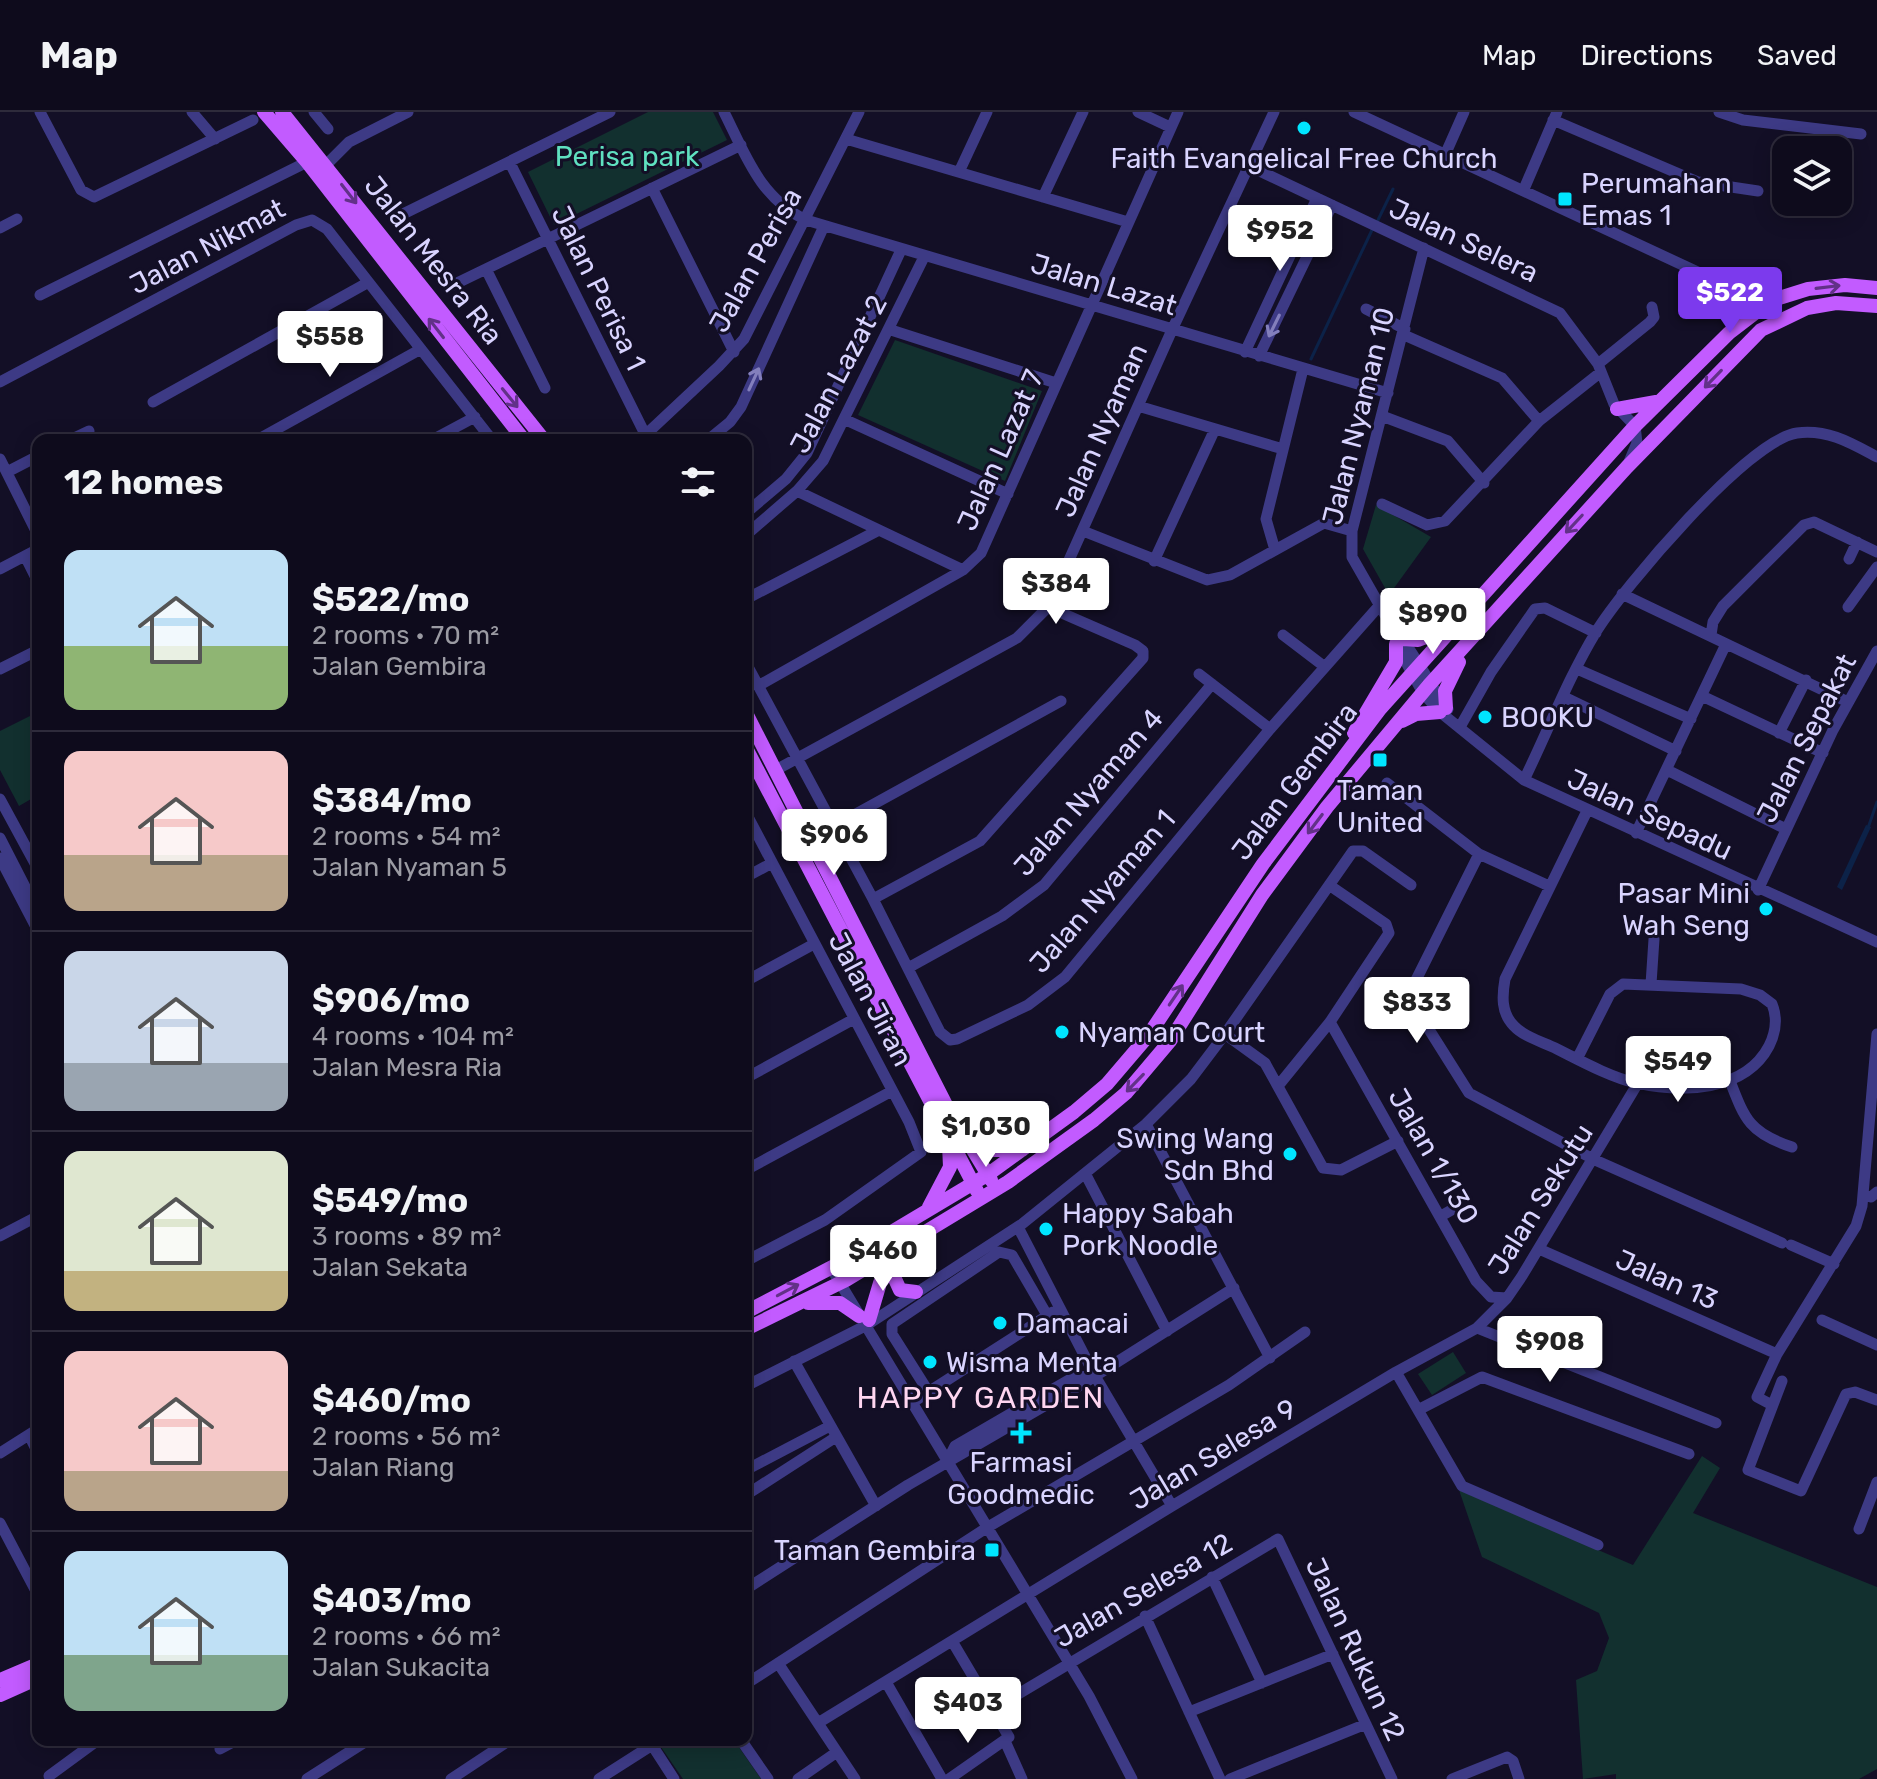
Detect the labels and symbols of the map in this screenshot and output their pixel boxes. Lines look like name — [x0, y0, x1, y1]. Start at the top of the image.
marker: Faith Evangelical Free Church — [1295, 119, 1313, 137]
park label: Perisa park — [555, 140, 700, 173]
place label: Faith Evangelical Free Church — [1110, 142, 1498, 175]
place label: Perumahan Emas 1 — [1581, 167, 1732, 232]
street label: Jalan Mesra Ria — [358, 170, 510, 351]
street label: Jalan Perisa — [702, 182, 809, 338]
one-way arrow — [340, 183, 357, 204]
marker: Perumahan Emas 1 — [1556, 190, 1574, 208]
street label: Jalan Nikmat — [124, 192, 291, 301]
street label: Jalan Selera — [1384, 192, 1544, 289]
street label: Jalan Perisa 1 — [545, 201, 653, 376]
pin: $952 — [1233, 205, 1327, 273]
street label: Jalan Lazat — [1027, 247, 1181, 322]
pin: $522 — [1683, 267, 1777, 335]
one-way arrow — [1814, 279, 1840, 294]
street label: Jalan Lazat 2 — [783, 290, 894, 459]
street label: Jalan Nyaman 10 — [1316, 304, 1401, 528]
pin: $558 — [283, 311, 377, 379]
one-way arrow — [1266, 313, 1281, 337]
one-way arrow — [427, 318, 445, 339]
street label: Jalan Nyaman — [1048, 338, 1154, 522]
street label: Jalan Lazat 7 — [950, 365, 1051, 536]
one-way arrow — [747, 367, 762, 391]
one-way arrow — [1704, 369, 1723, 388]
one-way arrow — [501, 387, 519, 408]
one-way arrow — [1565, 514, 1584, 534]
pin: $384 — [1009, 558, 1103, 626]
pin: $890 — [1386, 588, 1480, 656]
street label: Jalan Sepakat — [1750, 648, 1863, 828]
street label: Jalan Gembira — [1225, 696, 1364, 866]
place label: BOOKU — [1501, 701, 1594, 734]
street label: Jalan Nyaman 4 — [1007, 702, 1170, 883]
marker: BOOKU — [1476, 708, 1494, 726]
marker: Taman United — [1371, 751, 1389, 769]
street label: Jalan Sepadu — [1562, 762, 1737, 867]
place label: Taman United — [1337, 774, 1423, 839]
street label: Jalan Nyaman 1 — [1023, 803, 1182, 980]
pin: $906 — [787, 809, 881, 877]
one-way arrow — [1306, 813, 1323, 834]
place label: Pasar Mini Wah Seng — [1617, 877, 1750, 942]
marker: Pasar Mini Wah Seng — [1757, 900, 1775, 918]
street label: Jalan Jiran — [822, 927, 920, 1072]
pin: $833 — [1370, 977, 1464, 1045]
one-way arrow — [1168, 984, 1184, 1007]
place label: Nyaman Court — [1078, 1016, 1265, 1049]
marker: Nyaman Court — [1053, 1023, 1071, 1041]
pin: $549 — [1631, 1036, 1725, 1104]
one-way arrow — [1126, 1073, 1145, 1093]
street label: Jalan 1/130 — [1381, 1083, 1486, 1230]
pin: $1,030 — [921, 1101, 1051, 1169]
street label: Jalan Sekutu — [1481, 1118, 1600, 1281]
place label: Swing Wang Sdn Bhd — [1116, 1122, 1274, 1187]
marker: Swing Wang Sdn Bhd — [1281, 1145, 1299, 1163]
place label: Happy Sabah Pork Noodle — [1062, 1197, 1234, 1262]
marker: Happy Sabah Pork Noodle — [1037, 1220, 1055, 1238]
pin: $460 — [836, 1225, 930, 1293]
street label: Jalan 13 — [1611, 1242, 1723, 1316]
one-way arrow — [776, 1281, 800, 1297]
place label: Damacai — [1016, 1307, 1129, 1340]
marker: Damacai — [991, 1314, 1009, 1332]
pin: $908 — [1503, 1316, 1597, 1384]
place label: Wisma Menta — [946, 1346, 1118, 1379]
marker: Wisma Menta — [921, 1353, 939, 1371]
district label: HAPPY GARDEN — [857, 1380, 1105, 1416]
street label: Jalan Selesa 9 — [1124, 1392, 1302, 1517]
marker: Farmasi Goodmedic — [1012, 1424, 1030, 1442]
place label: Farmasi Goodmedic — [947, 1446, 1095, 1511]
street label: Jalan Selesa 12 — [1048, 1526, 1238, 1655]
place label: Taman Gembira — [774, 1534, 976, 1567]
marker: Taman Gembira — [983, 1541, 1001, 1559]
street label: Jalan Rukun 12 — [1299, 1553, 1412, 1746]
pin: $403 — [921, 1677, 1015, 1745]

